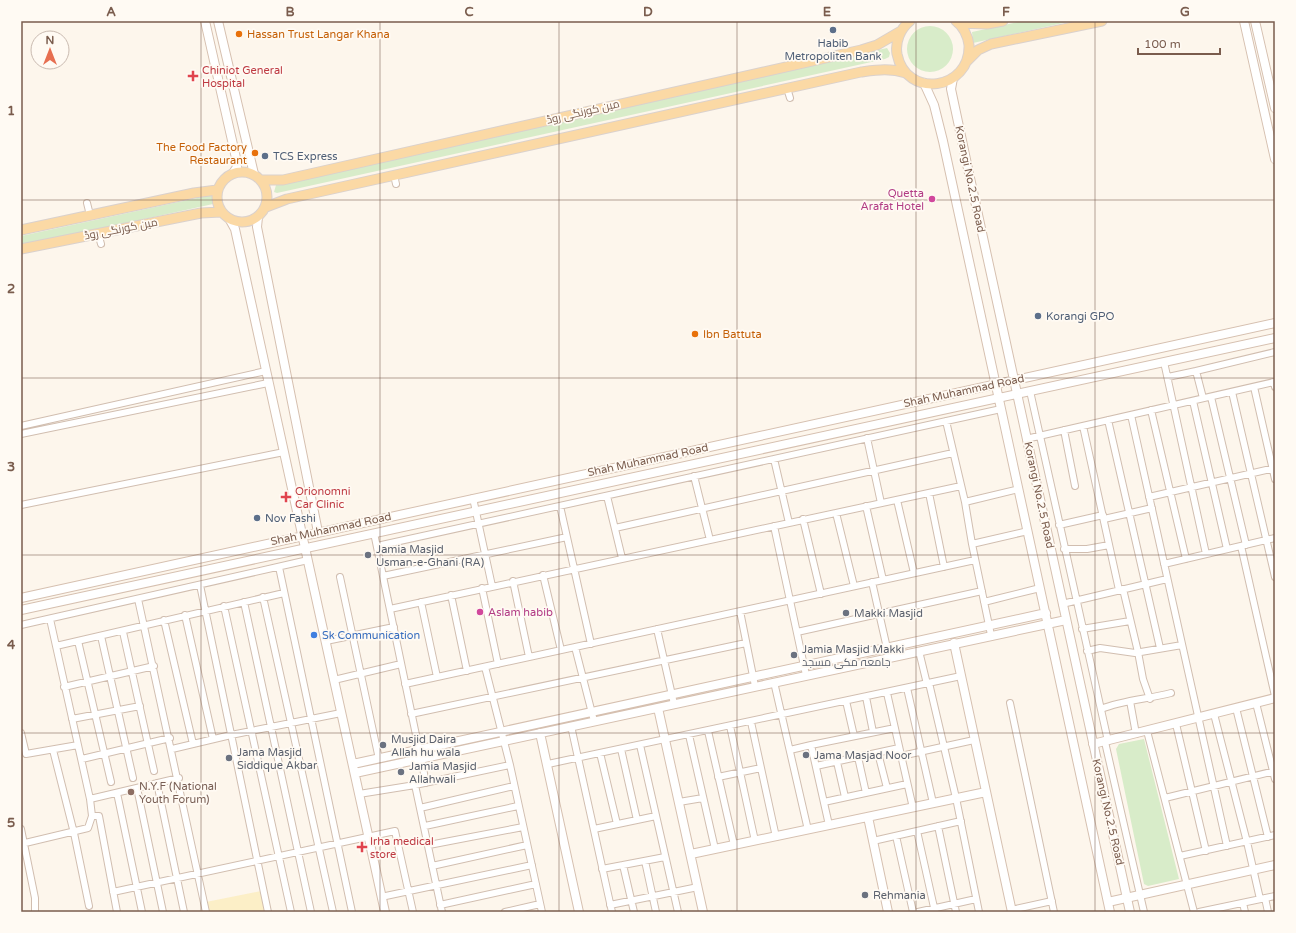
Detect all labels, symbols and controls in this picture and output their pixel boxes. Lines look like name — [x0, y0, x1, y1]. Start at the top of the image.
text: A — [106, 4, 116, 20]
text: B — [285, 4, 295, 20]
text: C — [464, 4, 474, 20]
text: D — [643, 4, 653, 20]
text: E — [823, 4, 831, 20]
text: F — [1002, 4, 1010, 20]
text: G — [1180, 4, 1190, 20]
marker: Habib Metropoliten Bank — [828, 25, 838, 35]
place label: Hassan Trust Langar Khana — [247, 28, 390, 41]
marker: Hassan Trust Langar Khana — [234, 29, 244, 39]
north arrow — [30, 30, 70, 70]
scale bar — [1138, 30, 1220, 56]
text: N — [46, 34, 54, 47]
place label: Habib Metropoliten Bank — [784, 37, 882, 63]
text: 100 m — [1144, 37, 1181, 51]
place label: Chiniot General Hospital — [202, 64, 283, 90]
marker: Chiniot General Hospital — [187, 70, 199, 82]
street label: مین کورنگی روڈ — [545, 97, 621, 127]
text: 1 — [7, 103, 15, 119]
street label: Korangi No.2.5 Road — [952, 124, 988, 234]
place label: The Food Factory Restaurant — [156, 141, 247, 167]
marker: The Food Factory Restaurant — [250, 148, 260, 158]
place label: TCS Express — [273, 150, 337, 163]
marker: TCS Express — [260, 151, 270, 161]
place label: Quetta Arafat Hotel — [861, 187, 924, 213]
marker: Quetta Arafat Hotel — [927, 194, 937, 204]
street label: مین کورنگی روڈ — [83, 216, 159, 242]
text: 2 — [7, 281, 15, 297]
place label: Korangi GPO — [1046, 310, 1114, 323]
marker: Korangi GPO — [1033, 311, 1043, 321]
place label: Ibn Battuta — [703, 328, 762, 341]
marker: Ibn Battuta — [690, 329, 700, 339]
street label: Shah Muhammad Road — [902, 372, 1026, 410]
street label: Korangi No.2.5 Road — [1021, 440, 1057, 550]
street label: Shah Muhammad Road — [586, 441, 710, 479]
text: 3 — [7, 459, 15, 475]
place label: Orionomni Car Clinic — [295, 485, 350, 511]
marker: Orionomni Car Clinic — [280, 491, 292, 503]
street label: Shah Muhammad Road — [269, 510, 393, 548]
place label: Nov Fashi — [265, 512, 316, 525]
marker: Nov Fashi — [252, 513, 262, 523]
place label: Jamia Masjid Usman-e-Ghani (RA) — [376, 543, 484, 569]
marker: Jamia Masjid Usman-e-Ghani (RA) — [363, 550, 373, 560]
place label: Aslam habib — [488, 606, 553, 619]
marker: Aslam habib — [475, 607, 485, 617]
place label: Makki Masjid — [854, 607, 923, 620]
marker: Makki Masjid — [841, 608, 851, 618]
place label: Sk Communication — [322, 629, 420, 642]
marker: Sk Communication — [309, 630, 319, 640]
text: 4 — [7, 637, 16, 653]
place label: Jamia Masjid Makki جامعہ مکی مسجد — [802, 643, 904, 669]
marker: Jamia Masjid Makki جامعہ مکی مسجد — [789, 650, 799, 660]
place label: Musjid Daira Allah hu wala — [391, 733, 460, 759]
marker: Musjid Daira Allah hu wala — [378, 740, 388, 750]
place label: Jama Masjid Siddique Akbar — [237, 746, 318, 772]
place label: Jama Masjad Noor — [814, 749, 912, 762]
marker: Jama Masjad Noor — [801, 750, 811, 760]
marker: Jama Masjid Siddique Akbar — [224, 753, 234, 763]
street label: Korangi No.2.5 Road — [1089, 757, 1127, 867]
place label: Jamia Masjid Allahwali — [409, 760, 477, 786]
marker: Jamia Masjid Allahwali — [396, 767, 406, 777]
place label: N.Y.F (National Youth Forum) — [139, 780, 217, 806]
marker: N.Y.F (National Youth Forum) — [126, 787, 136, 797]
text: 5 — [7, 815, 15, 831]
place label: Irha medical store — [370, 835, 434, 861]
marker: Irha medical store — [357, 842, 367, 852]
place label: Rehmania — [873, 889, 926, 902]
marker: Rehmania — [860, 890, 870, 900]

